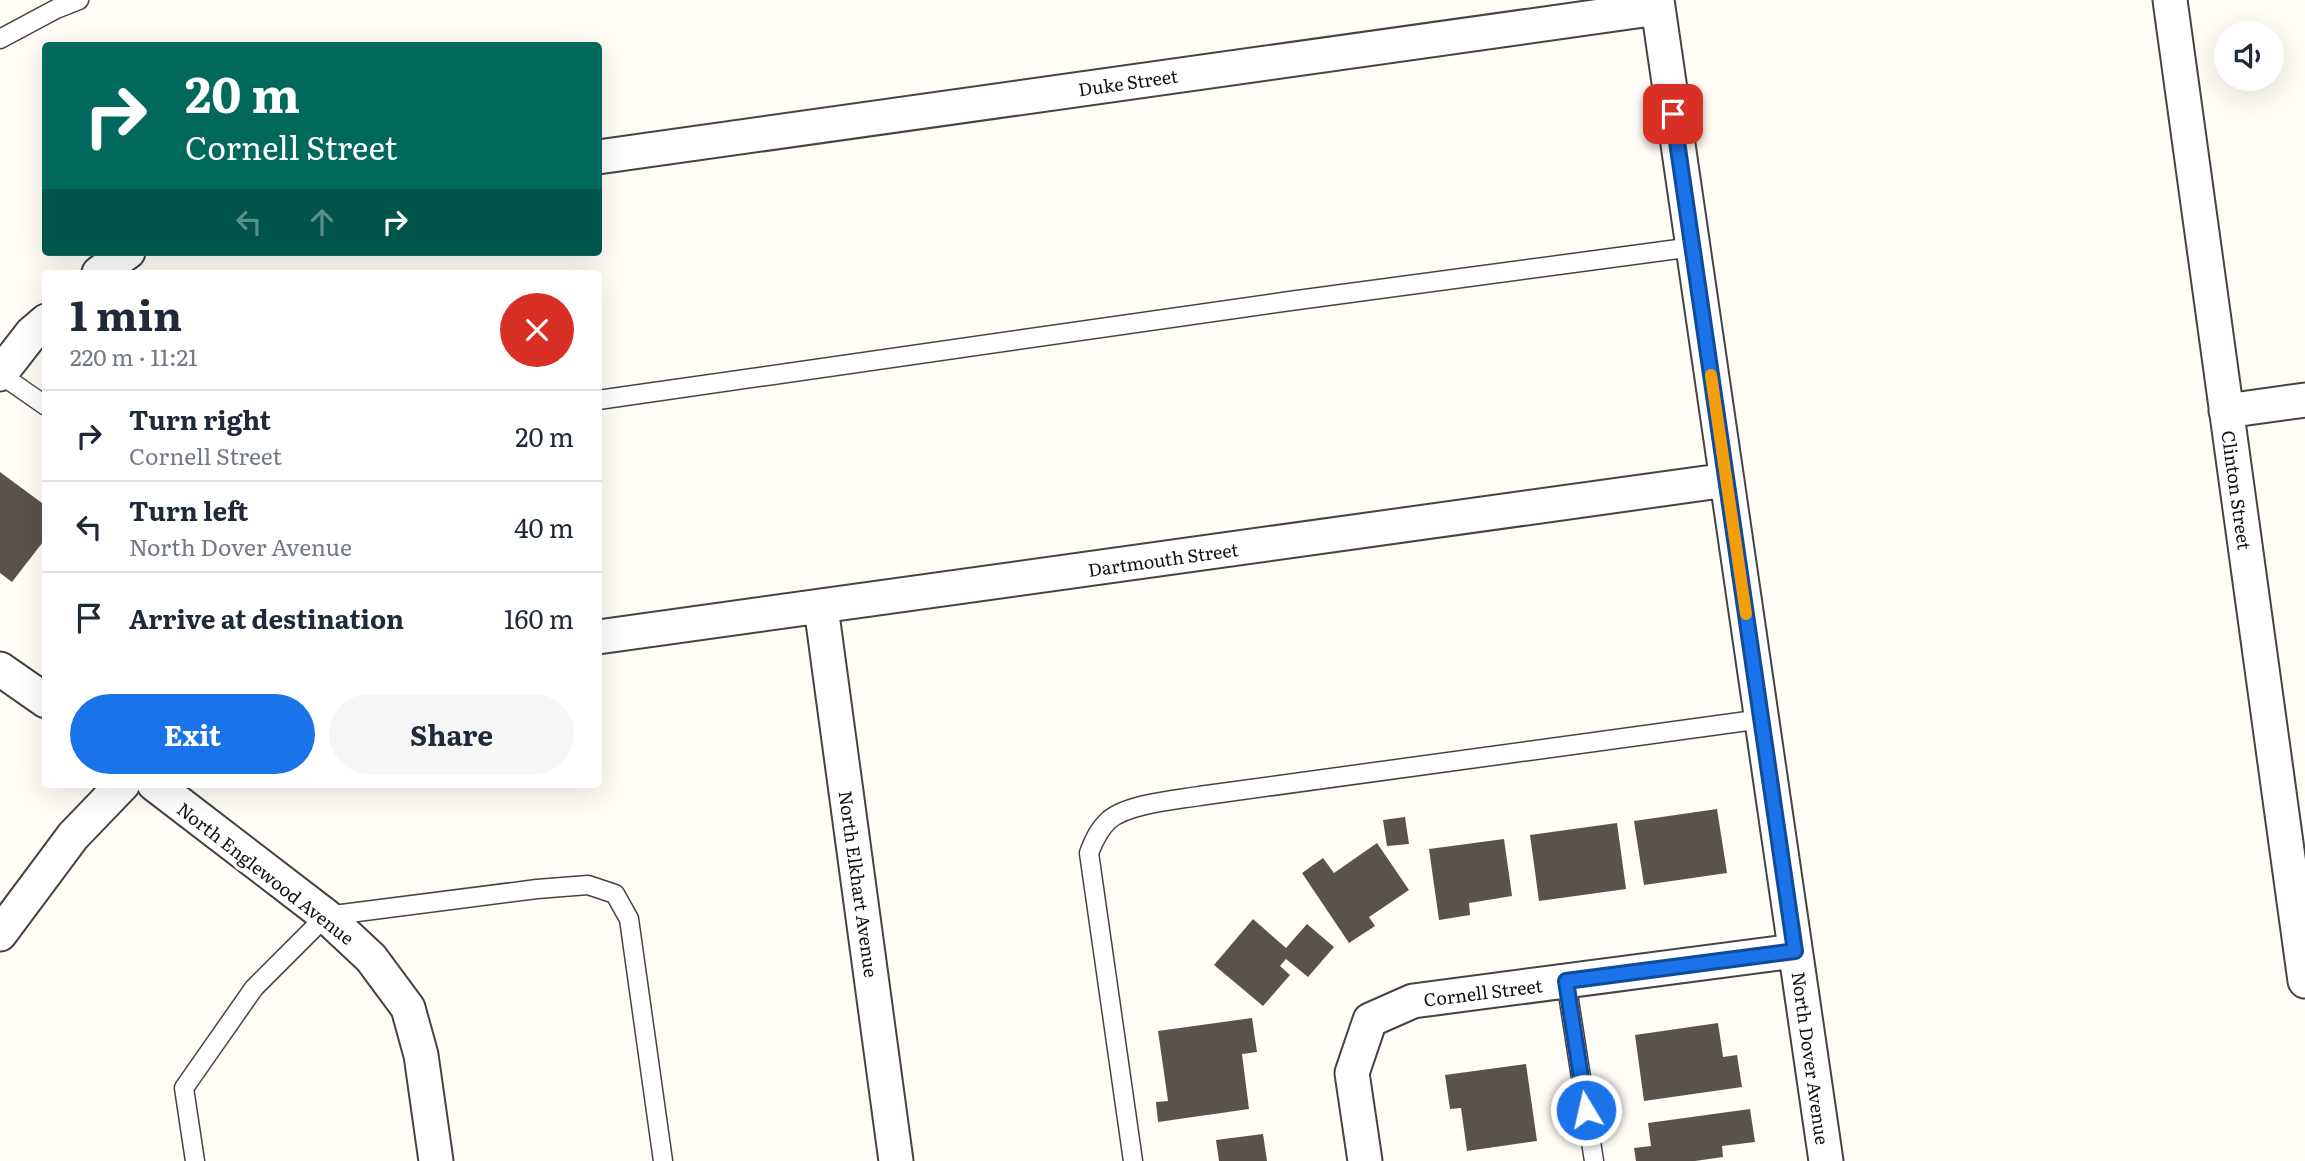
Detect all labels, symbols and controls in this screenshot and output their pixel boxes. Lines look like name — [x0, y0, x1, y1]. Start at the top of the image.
map controls — [2214, 21, 2284, 91]
button: sound — [2214, 21, 2284, 91]
text: 20 m — [185, 55, 300, 128]
street label: Duke Street — [1076, 62, 1180, 102]
icon: right — [70, 70, 161, 161]
pin — [1643, 84, 1703, 144]
icon: arrive — [1654, 95, 1692, 133]
text: Cornell Street — [185, 122, 397, 170]
icon: left — [230, 203, 268, 241]
icon: ahead — [303, 203, 341, 241]
icon: right — [376, 203, 414, 241]
text: 1 min — [70, 282, 182, 344]
button: close — [500, 293, 574, 367]
text: 220 m · 11:21 — [70, 339, 198, 373]
text: Turn right — [129, 399, 271, 438]
text: 20 m — [515, 416, 574, 455]
icon: right — [70, 417, 108, 455]
street label: Clinton Street — [2215, 429, 2259, 552]
text: Cornell Street — [129, 438, 282, 472]
text: Turn left — [129, 490, 248, 529]
text: 40 m — [514, 507, 574, 546]
icon: left — [70, 508, 108, 546]
text: North Dover Avenue — [129, 529, 352, 563]
street label: Dartmouth Street — [1086, 535, 1241, 583]
text: Arrive at destination — [129, 598, 404, 637]
text: 160 m — [504, 598, 574, 637]
icon: arrive — [70, 599, 108, 637]
button: Exit — [70, 694, 315, 774]
button: Share — [329, 694, 574, 774]
street label: North Elkhart Avenue — [833, 789, 885, 979]
street label: North Englewood Avenue — [172, 795, 360, 951]
street label: North Dover Avenue — [1785, 970, 1837, 1146]
street label: Cornell Street — [1422, 971, 1545, 1013]
position arrow — [1549, 1073, 1623, 1147]

